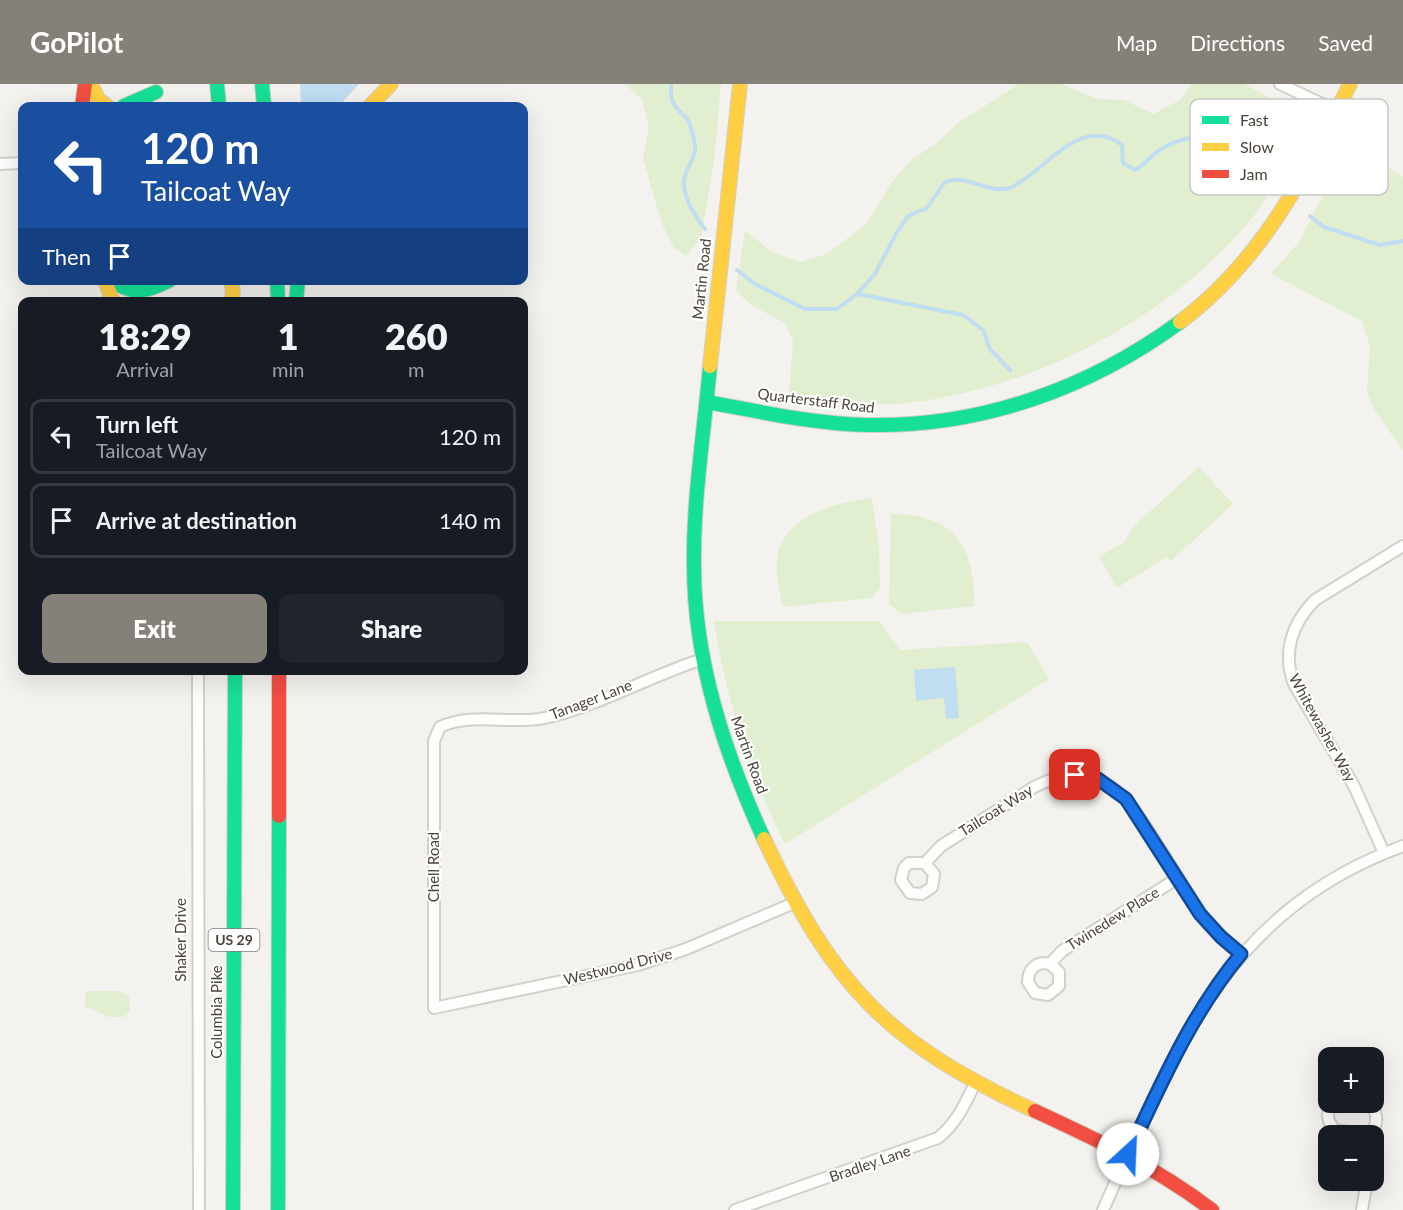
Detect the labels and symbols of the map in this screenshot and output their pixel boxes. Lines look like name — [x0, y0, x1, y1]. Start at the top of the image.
legend — [1190, 99, 1388, 195]
text: Fast — [1240, 110, 1269, 129]
text: Slow — [1240, 137, 1274, 156]
text: Jam — [1240, 164, 1268, 183]
street label: Martin Road — [688, 238, 714, 320]
street label: Quarterstaff Road — [757, 384, 876, 416]
street label: Whitewasher Way — [1286, 670, 1360, 785]
street label: Tanager Lane — [547, 675, 634, 723]
street label: Martin Road — [728, 713, 772, 796]
pin — [1049, 749, 1100, 800]
street label: Tailcoat Way — [955, 780, 1036, 840]
street label: Chell Road — [424, 832, 442, 902]
street label: Twinedew Place — [1063, 882, 1162, 954]
street label: Shaker Drive — [171, 898, 189, 982]
road number: US 29 — [208, 929, 260, 951]
street label: Westwood Drive — [562, 944, 674, 988]
street label: Columbia Pike — [207, 965, 225, 1059]
position arrow — [1096, 1122, 1160, 1186]
street label: Bradley Lane — [827, 1141, 913, 1185]

